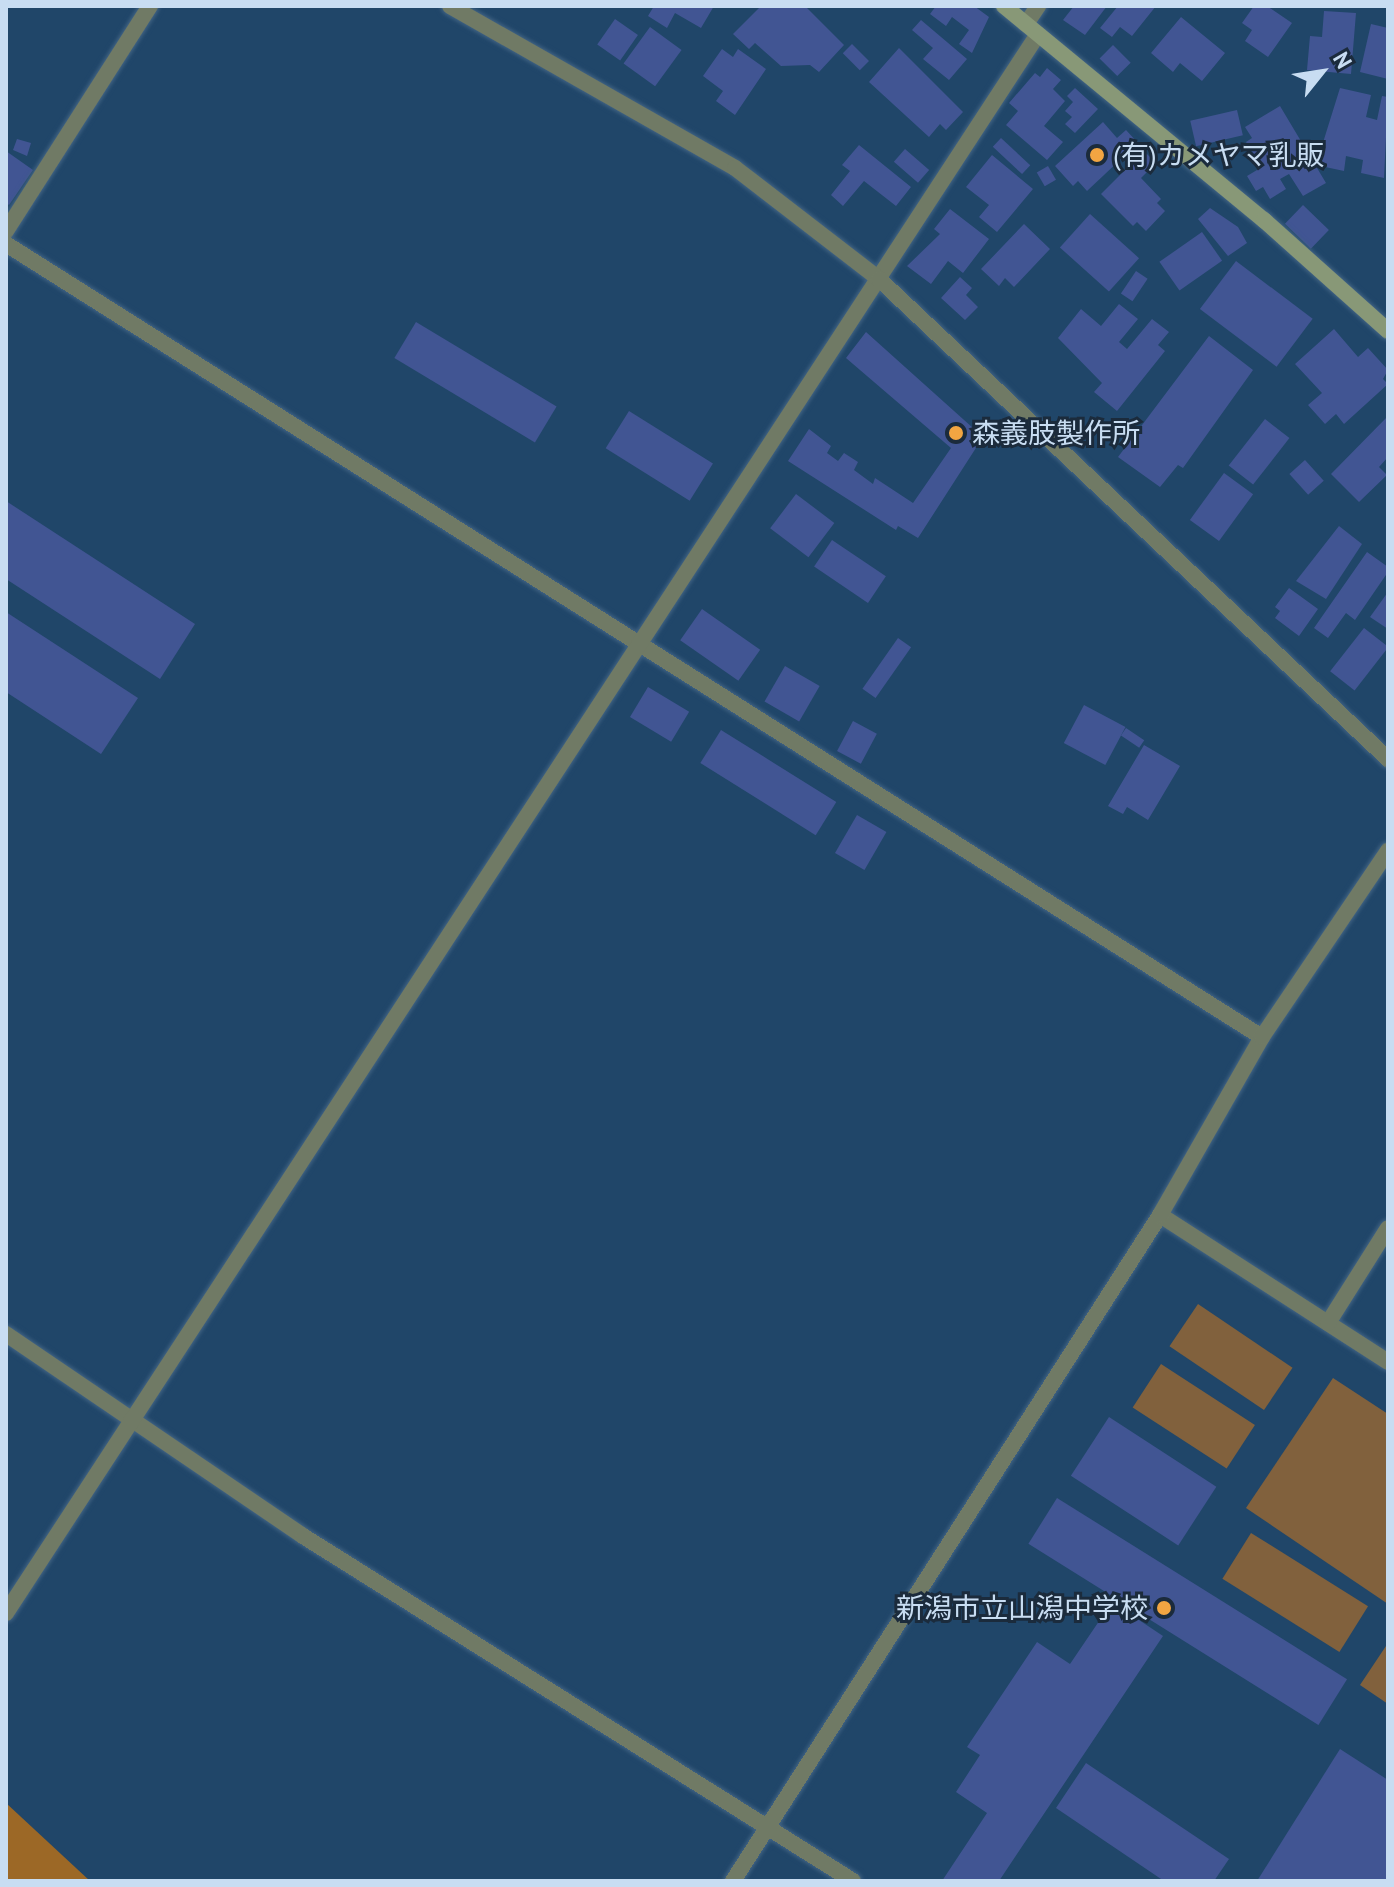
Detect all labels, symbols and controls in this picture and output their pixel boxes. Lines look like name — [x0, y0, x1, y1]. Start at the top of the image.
north arrow — [1282, 32, 1362, 112]
text: N — [1327, 47, 1359, 73]
place label: (有)カメヤマ乳販 — [1113, 138, 1325, 172]
marker: (有)カメヤマ乳販 — [1088, 146, 1106, 164]
place label: 森義肢製作所 — [972, 416, 1140, 450]
marker: 森義肢製作所 — [947, 424, 965, 442]
place label: 新潟市立山潟中学校 — [896, 1591, 1148, 1625]
marker: 新潟市立山潟中学校 — [1155, 1599, 1173, 1617]

